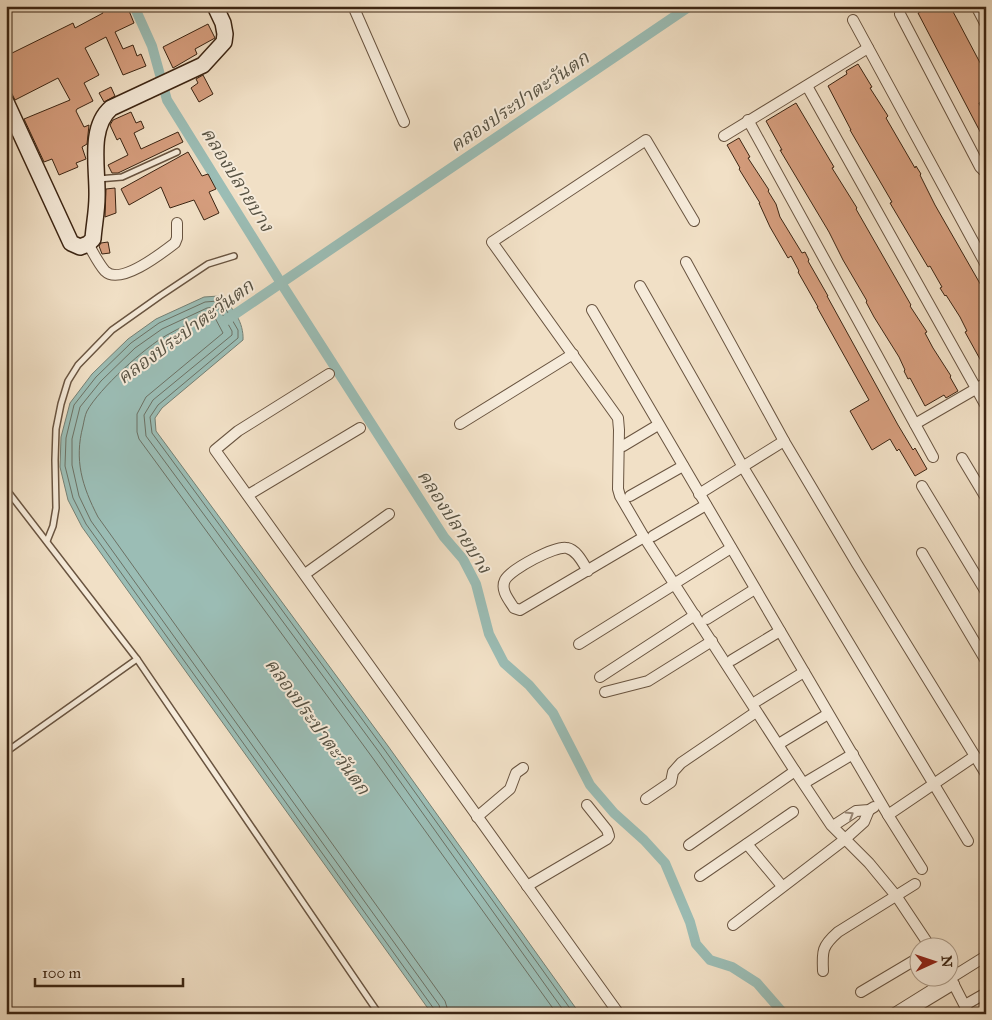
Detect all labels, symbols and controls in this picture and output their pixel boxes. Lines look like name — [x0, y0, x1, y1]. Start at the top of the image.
water label: คลองประปาตะวันตก — [445, 45, 595, 157]
water label: คลองปลายบาง — [196, 123, 280, 237]
water label: คลองประปาตะวันตก — [112, 273, 259, 389]
water label: คลองปลายบาง — [413, 465, 497, 579]
water label: คลองประปาตะวันตก — [260, 653, 376, 800]
one-way arrow — [844, 812, 853, 822]
north arrow — [910, 938, 960, 988]
scale bar — [35, 955, 182, 987]
text: N — [938, 955, 955, 968]
text: 100 m — [42, 964, 82, 982]

